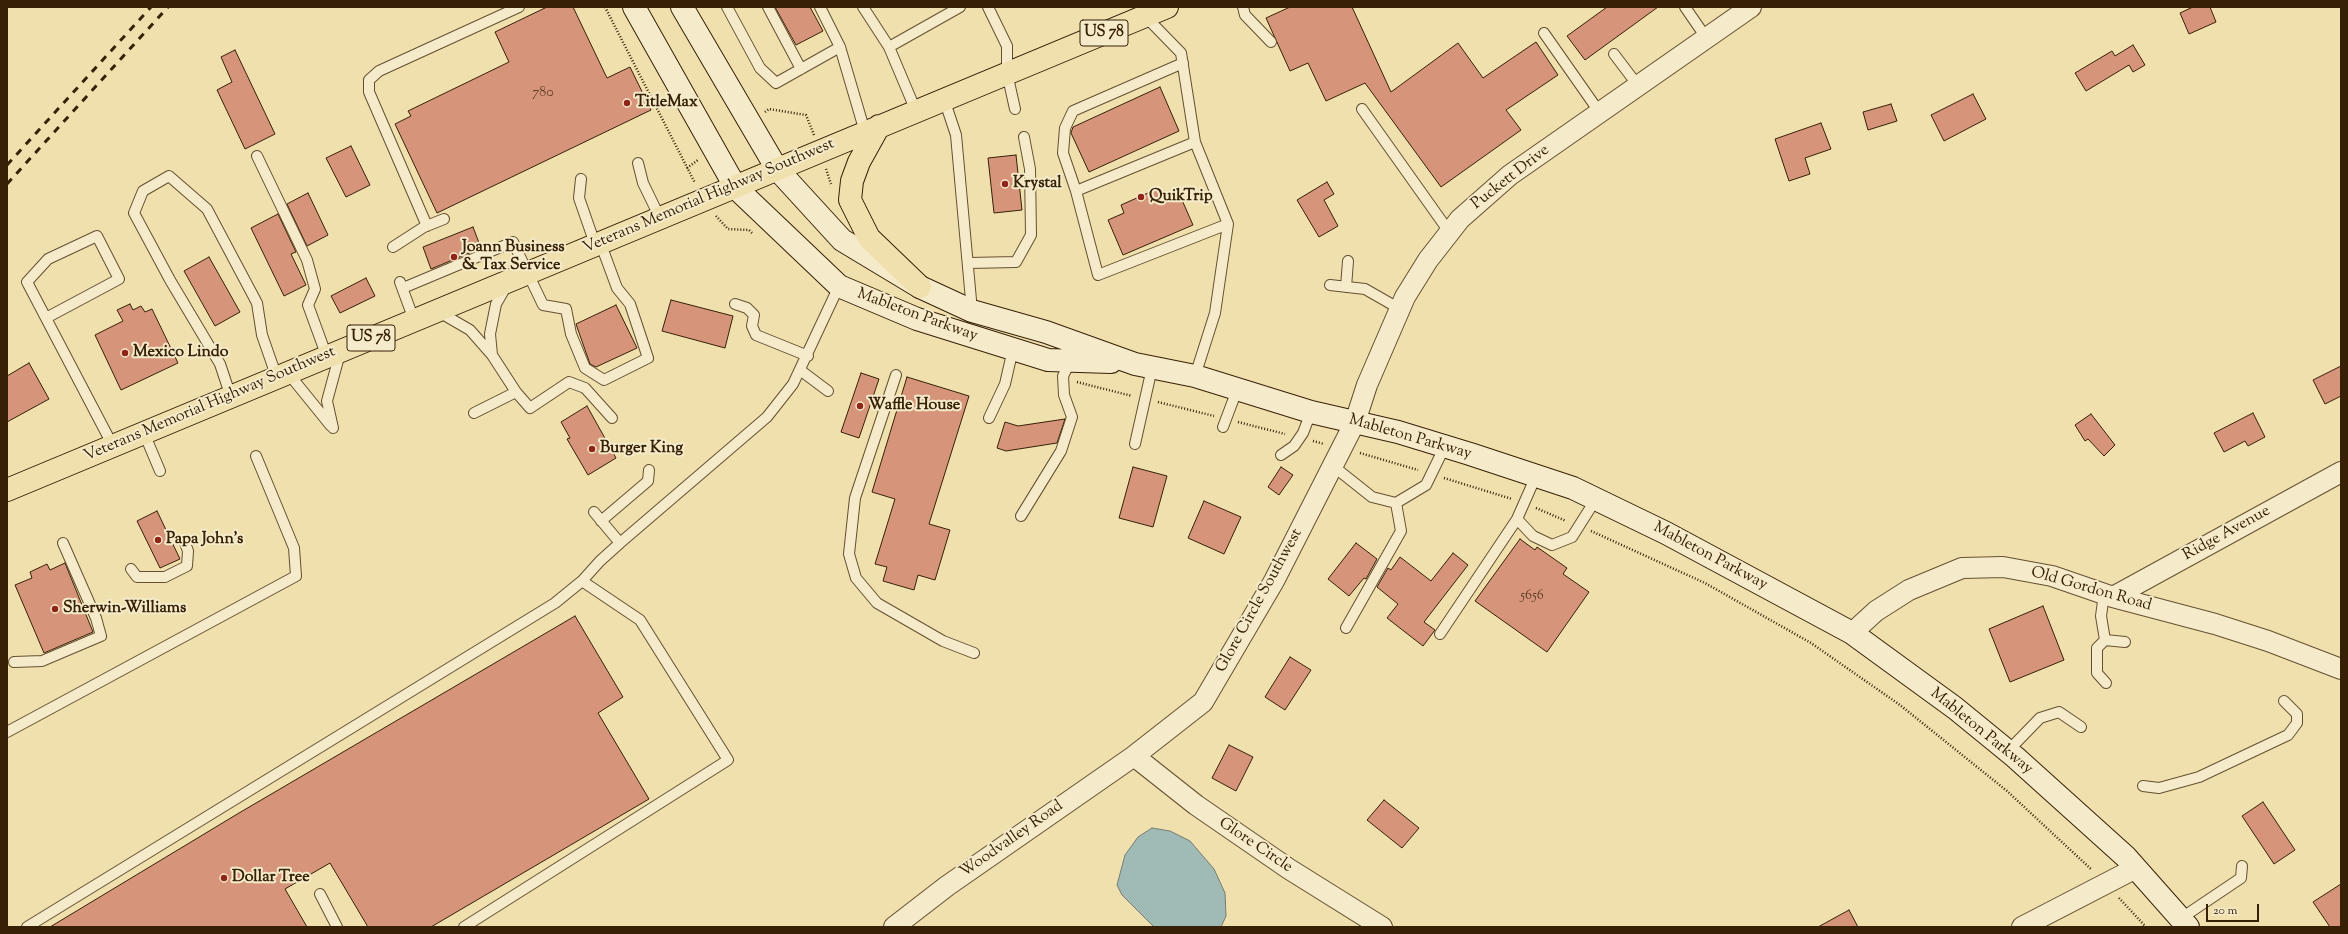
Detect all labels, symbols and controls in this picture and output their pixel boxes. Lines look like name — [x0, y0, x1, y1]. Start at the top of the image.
road number: US 78 — [1080, 20, 1128, 46]
house number: 780 — [532, 86, 554, 102]
place label: TitleMax — [635, 93, 698, 113]
marker: TitleMax — [622, 98, 632, 108]
street label: Veterans Memorial Highway Southwest — [580, 135, 838, 259]
street label: Puckett Drive — [1468, 142, 1554, 214]
place label: Krystal — [1013, 174, 1062, 194]
marker: Krystal — [1000, 179, 1010, 189]
place label: QuikTrip — [1149, 187, 1213, 207]
marker: QuikTrip — [1136, 192, 1146, 202]
place label: Joann Business & Tax Service — [462, 238, 565, 276]
marker: Joann Business & Tax Service — [449, 252, 459, 262]
street label: Mableton Parkway — [854, 285, 980, 347]
road number: US 78 — [347, 325, 395, 351]
street label: Veterans Memorial Highway Southwest — [81, 343, 339, 467]
place label: Mexico Lindo — [133, 343, 229, 363]
marker: Mexico Lindo — [120, 348, 130, 358]
place label: Waffle House — [868, 396, 960, 416]
marker: Waffle House — [855, 401, 865, 411]
street label: Mableton Parkway — [1346, 411, 1474, 465]
place label: Burger King — [600, 439, 683, 459]
marker: Burger King — [587, 444, 597, 454]
street label: Ridge Avenue — [2180, 502, 2274, 566]
street label: Mableton Parkway — [1650, 519, 1770, 595]
street label: Glore Circle Southwest — [1212, 526, 1308, 676]
place label: Papa John's — [166, 530, 243, 550]
marker: Papa John's — [153, 535, 163, 545]
street label: Old Gordon Road — [2028, 564, 2154, 616]
house number: 5656 — [1520, 589, 1544, 605]
place label: Sherwin-Williams — [63, 599, 186, 619]
marker: Sherwin-Williams — [50, 604, 60, 614]
street label: Mableton Parkway — [1926, 685, 2036, 779]
street label: Woodvalley Road — [957, 797, 1067, 883]
street label: Glore Circle — [1214, 814, 1296, 878]
place label: Dollar Tree — [232, 868, 310, 888]
marker: Dollar Tree — [219, 873, 229, 883]
scale bar — [2208, 896, 2261, 922]
text: 20 m — [2213, 902, 2237, 920]

